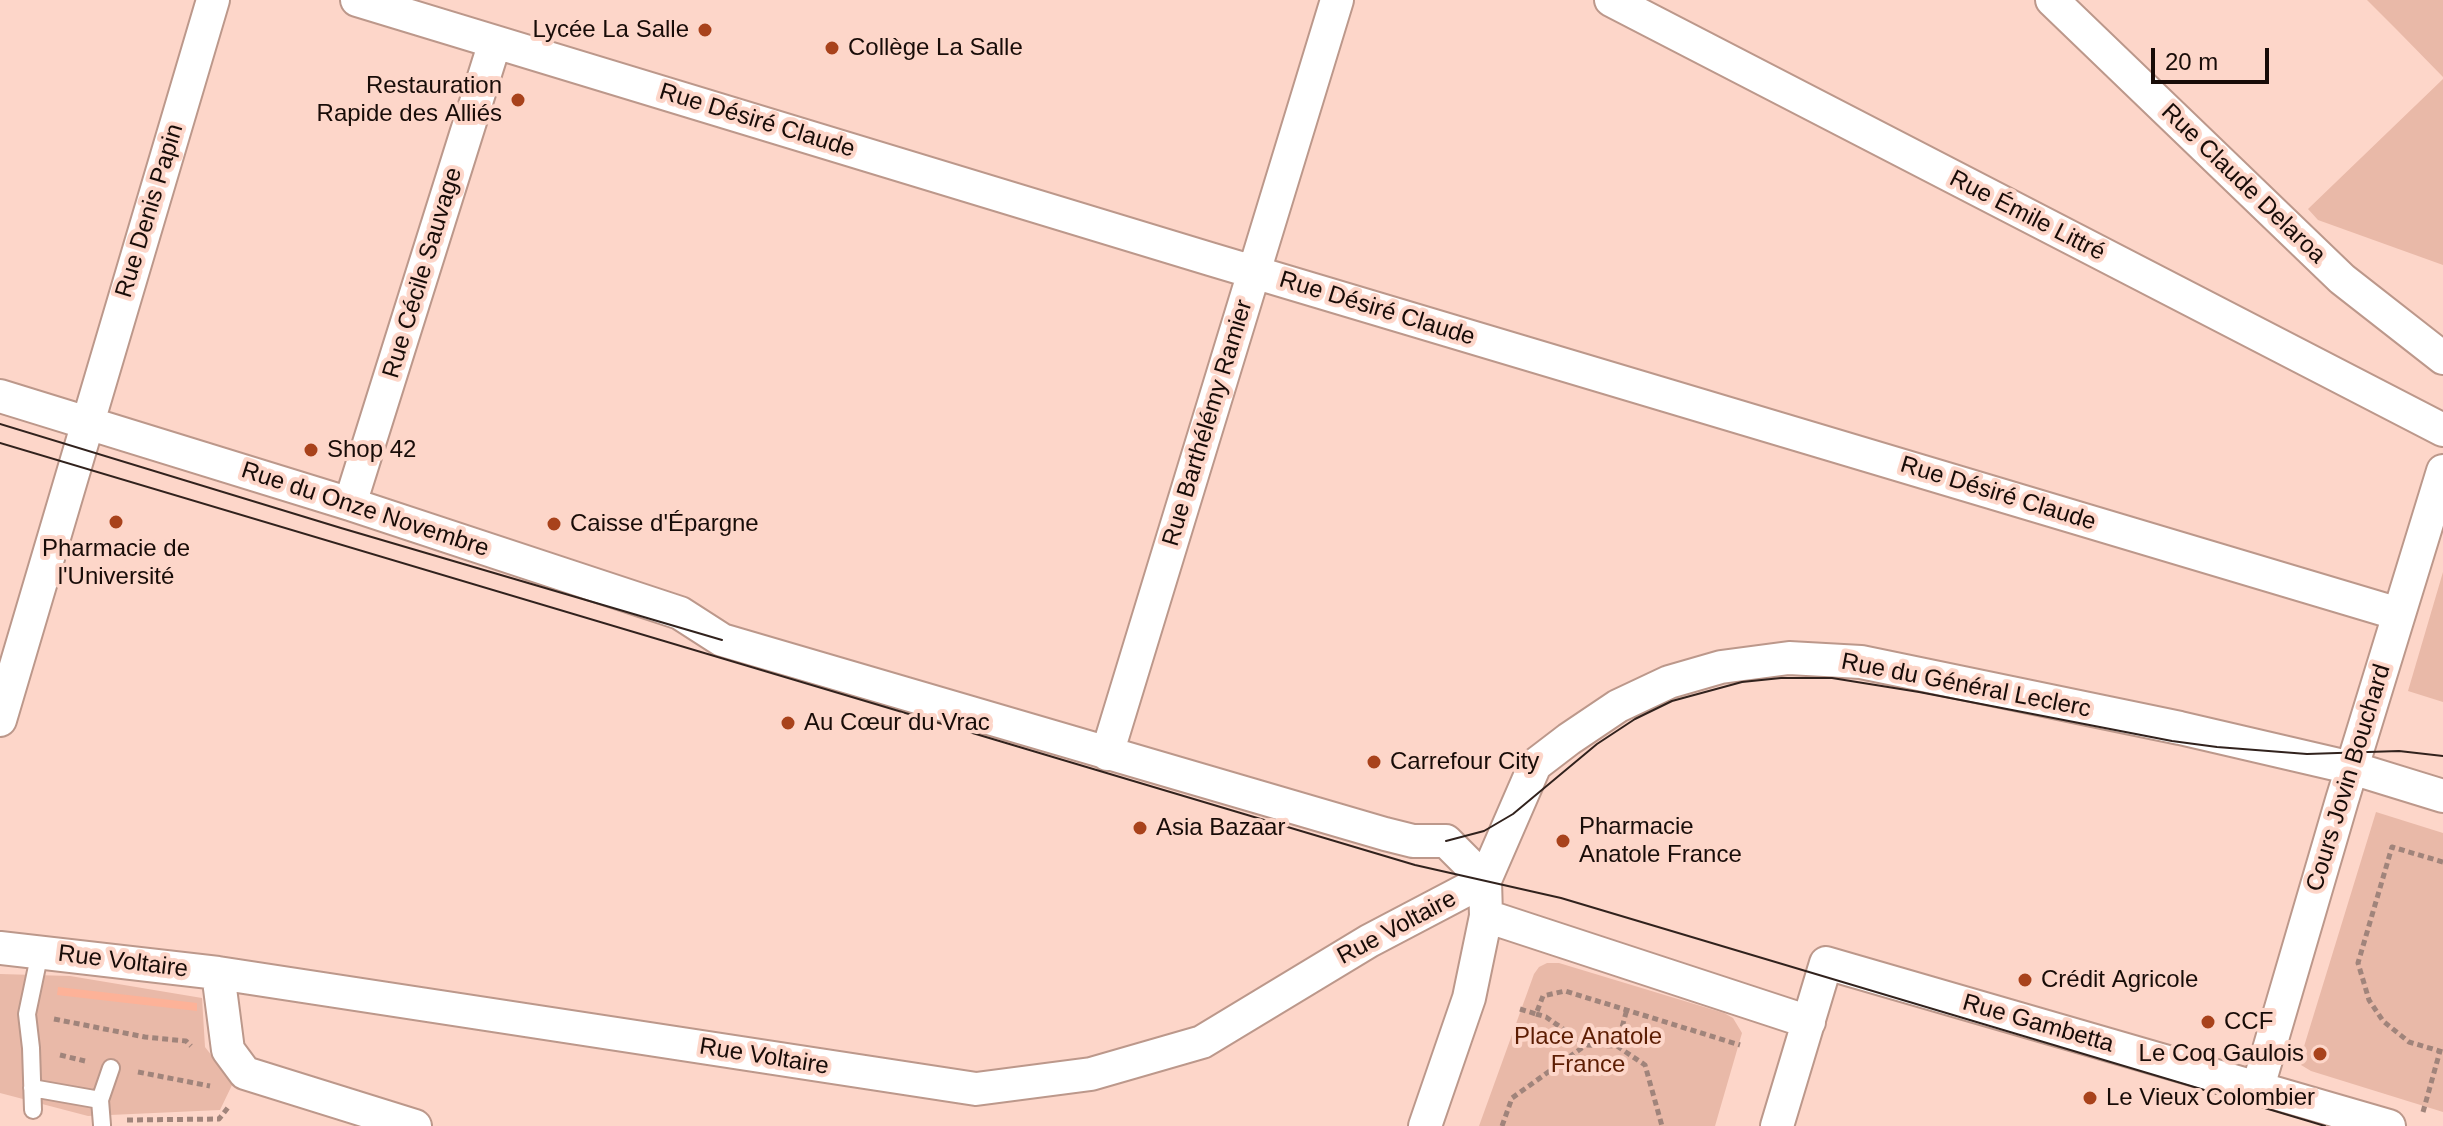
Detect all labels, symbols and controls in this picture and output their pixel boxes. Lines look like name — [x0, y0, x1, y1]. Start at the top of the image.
place label: Lycée La Salle — [532, 16, 689, 44]
marker: Lycée La Salle — [696, 21, 714, 39]
scale bar — [2155, 32, 2273, 82]
place label: Collège La Salle — [848, 34, 1023, 62]
marker: Collège La Salle — [823, 39, 841, 57]
text: 20 m — [2165, 48, 2218, 75]
place label: Restauration Rapide des Alliés — [317, 72, 502, 128]
street label: Rue Désiré Claude — [656, 78, 858, 164]
marker: Restauration Rapide des Alliés — [509, 91, 527, 109]
street label: Rue Claude Delaroa — [2155, 98, 2331, 270]
street label: Rue Denis Papin — [110, 121, 190, 301]
street label: Rue Cécile Sauvage — [377, 164, 469, 382]
street label: Rue Émile Littré — [1944, 164, 2110, 268]
street label: Rue Désiré Claude — [1276, 266, 1478, 352]
street label: Rue Barthélémy Ramier — [1157, 296, 1259, 550]
place label: Shop 42 — [327, 436, 416, 464]
marker: Shop 42 — [302, 441, 320, 459]
street label: Rue Désiré Claude — [1897, 451, 2099, 537]
street label: Rue du Onze Novembre — [237, 456, 493, 564]
place label: Caisse d'Épargne — [570, 510, 759, 538]
marker: Pharmacie de l'Université — [107, 513, 125, 531]
marker: Caisse d'Épargne — [545, 515, 563, 533]
place label: Pharmacie de l'Université — [42, 535, 190, 591]
street label: Rue du Général Leclerc — [1839, 648, 2093, 724]
street label: Cours Jovin Bouchard — [2301, 661, 2397, 895]
place label: Au Cœur du Vrac — [804, 709, 990, 737]
marker: Au Cœur du Vrac — [779, 714, 797, 732]
place label: Carrefour City — [1390, 748, 1539, 776]
marker: Carrefour City — [1365, 753, 1383, 771]
place label: Pharmacie Anatole France — [1579, 813, 1742, 869]
place label: Asia Bazaar — [1156, 814, 1285, 842]
marker: Asia Bazaar — [1131, 819, 1149, 837]
marker: Pharmacie Anatole France — [1554, 832, 1572, 850]
street label: Rue Voltaire — [1333, 885, 1461, 971]
street label: Rue Voltaire — [56, 940, 190, 984]
place label: Crédit Agricole — [2041, 966, 2198, 994]
marker: Crédit Agricole — [2016, 971, 2034, 989]
street label: Rue Gambetta — [1959, 989, 2117, 1059]
place label: CCF — [2224, 1008, 2273, 1036]
marker: CCF — [2199, 1013, 2217, 1031]
park label: Place Anatole France — [1514, 1023, 1662, 1079]
street label: Rue Voltaire — [697, 1033, 831, 1081]
place label: Le Coq Gaulois — [2139, 1040, 2304, 1068]
marker: Le Coq Gaulois — [2311, 1045, 2329, 1063]
place label: Le Vieux Colombier — [2106, 1084, 2315, 1112]
marker: Le Vieux Colombier — [2081, 1089, 2099, 1107]

